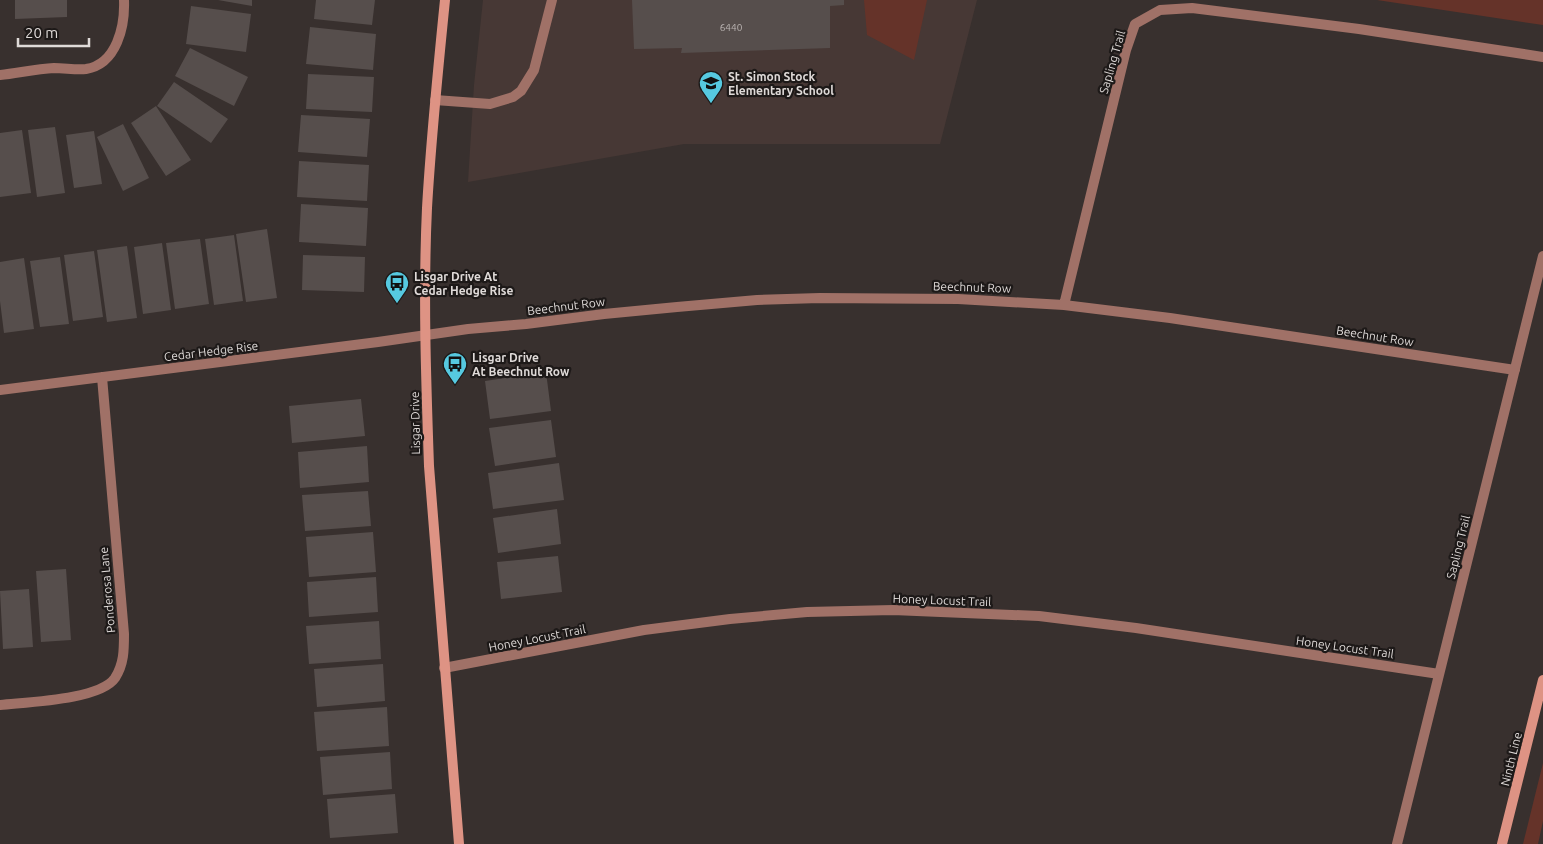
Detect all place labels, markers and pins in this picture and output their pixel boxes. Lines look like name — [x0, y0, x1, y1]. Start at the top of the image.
school or university icon: St. Simon Stock Elementary School — [698, 70, 724, 104]
place label: St. Simon Stock Elementary School — [728, 70, 834, 97]
bus stop icon: Lisgar Drive At Cedar Hedge Rise — [384, 270, 410, 304]
place label: Lisgar Drive At Cedar Hedge Rise — [414, 270, 513, 297]
bus stop icon: Lisgar Drive At Beechnut Row — [442, 351, 468, 385]
place label: Lisgar Drive At Beechnut Row — [472, 351, 570, 378]

